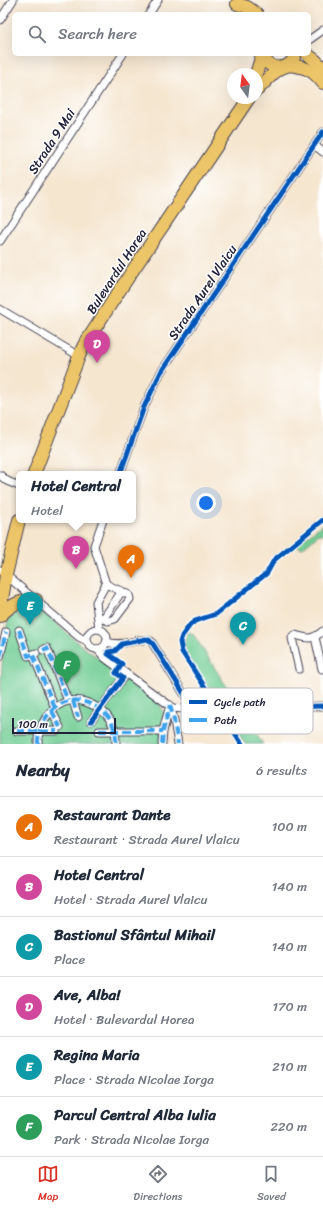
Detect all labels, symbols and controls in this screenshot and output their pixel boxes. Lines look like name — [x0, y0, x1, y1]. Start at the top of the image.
search box — [12, 12, 311, 56]
text: Search here — [58, 21, 137, 47]
icon: search — [26, 23, 48, 45]
north arrow — [227, 68, 263, 104]
street label: Strada 9 Mai — [21, 103, 82, 179]
street label: Bulevardul Horea — [80, 223, 153, 319]
street label: Strada Aurel Vlaicu — [162, 240, 243, 345]
pin: D — [84, 330, 110, 363]
popup — [16, 471, 136, 523]
text: Hotel Central — [31, 473, 121, 499]
your location — [196, 493, 216, 513]
text: Hotel — [31, 499, 63, 522]
pin: B — [63, 536, 89, 569]
pin: A — [118, 545, 144, 578]
pin: E — [17, 592, 43, 625]
pin: C — [230, 612, 256, 645]
pin: F — [54, 651, 80, 684]
legend — [181, 688, 313, 734]
text: Cycle path — [214, 693, 266, 712]
text: Path — [214, 711, 237, 730]
text: 100 m — [18, 715, 48, 734]
scale bar — [12, 716, 116, 735]
text: Nearby — [16, 755, 70, 785]
text: 6 results — [256, 759, 307, 782]
text: Restaurant Dante — [54, 802, 171, 828]
text: A — [25, 815, 33, 838]
text: 100 m — [272, 815, 307, 838]
text: Restaurant · Strada Aurel Vlaicu — [54, 828, 240, 851]
text: Hotel Central — [54, 862, 144, 888]
text: B — [25, 875, 33, 898]
text: 140 m — [272, 875, 307, 898]
text: Hotel · Strada Aurel Vlaicu — [54, 888, 207, 911]
text: Bastionul Sfântul Mihail — [54, 922, 215, 948]
text: C — [25, 935, 33, 958]
text: 140 m — [272, 935, 307, 958]
text: Place — [54, 948, 85, 971]
text: Ave, Alba! — [54, 982, 120, 1008]
text: D — [25, 995, 33, 1018]
text: 170 m — [272, 995, 307, 1018]
text: Hotel · Bulevardul Horea — [54, 1008, 194, 1031]
text: Regina Maria — [54, 1042, 140, 1068]
text: E — [25, 1055, 33, 1078]
text: 210 m — [272, 1055, 307, 1078]
text: Place · Strada Nicolae Iorga — [54, 1068, 214, 1091]
text: Parcul Central Alba Iulia — [54, 1102, 216, 1128]
text: F — [25, 1115, 33, 1138]
text: 220 m — [270, 1115, 307, 1138]
text: Park · Strada Nicolae Iorga — [54, 1128, 209, 1151]
tab: Map — [37, 1163, 59, 1206]
tab: Directions — [133, 1163, 183, 1206]
tab: Saved — [257, 1163, 286, 1206]

